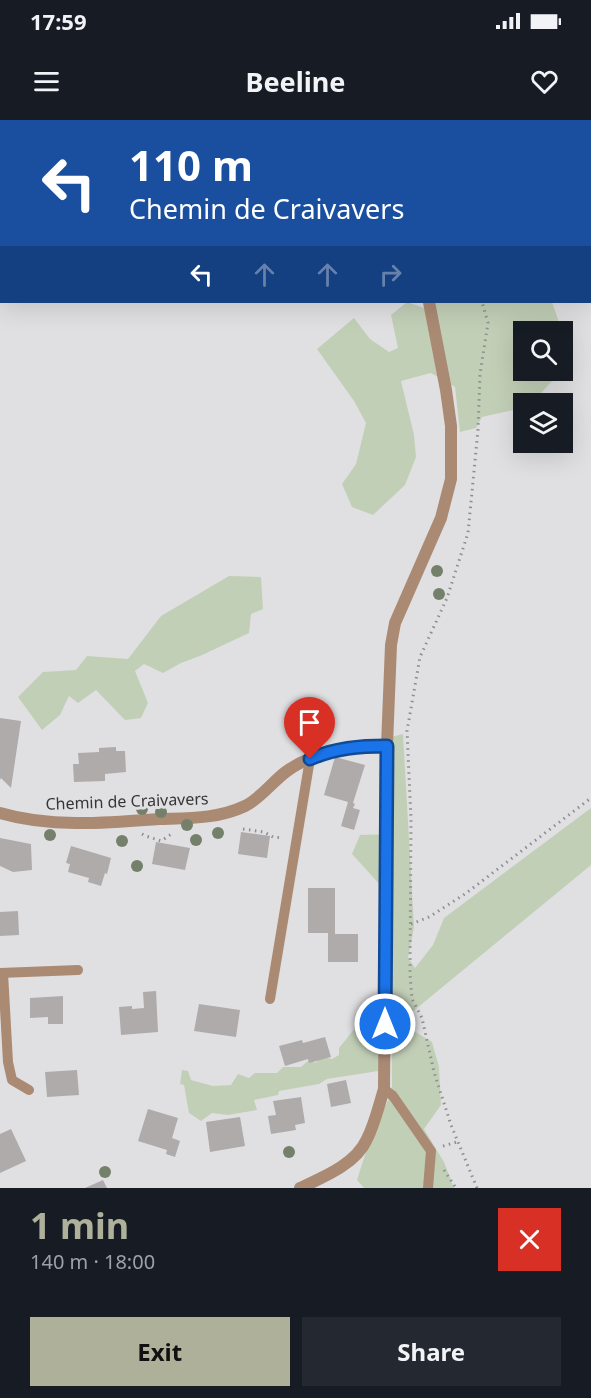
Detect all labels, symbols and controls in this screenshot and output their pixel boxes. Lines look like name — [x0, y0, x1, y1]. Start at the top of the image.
text: 17:59 — [30, 6, 87, 36]
text: Beeline — [246, 63, 345, 100]
icon: menu — [30, 65, 63, 98]
icon: heart — [528, 65, 561, 98]
text: 110 m — [129, 136, 253, 193]
icon: left — [30, 144, 108, 222]
text: Chemin de Craivavers — [129, 190, 404, 227]
icon: left — [185, 258, 218, 291]
icon: ahead — [248, 258, 281, 291]
icon: ahead — [311, 258, 344, 291]
icon: right — [374, 258, 407, 291]
map controls — [513, 321, 573, 453]
button: search — [513, 321, 573, 381]
button: layers — [513, 393, 573, 453]
pin — [284, 697, 335, 759]
icon: arrive — [293, 706, 326, 739]
street label: Chemin de Craivavers — [45, 787, 209, 815]
position arrow — [353, 992, 417, 1056]
text: 1 min — [30, 1201, 129, 1250]
button: close — [498, 1208, 561, 1271]
text: 140 m · 18:00 — [30, 1248, 155, 1275]
button: Exit — [30, 1317, 290, 1386]
button: Share — [302, 1317, 561, 1386]

